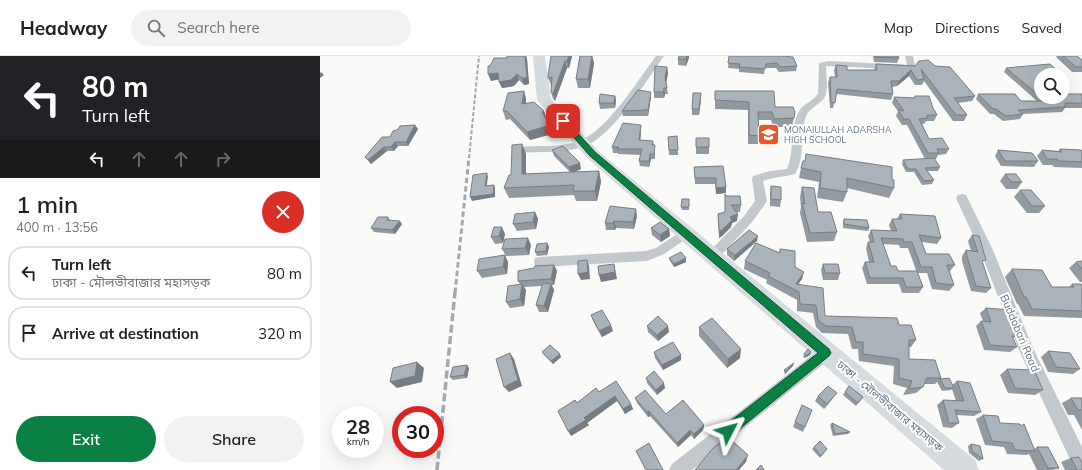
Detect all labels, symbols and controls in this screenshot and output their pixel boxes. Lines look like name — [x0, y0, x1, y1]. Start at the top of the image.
search box — [131, 10, 411, 46]
text: Headway — [20, 16, 107, 40]
icon: search — [145, 17, 167, 39]
text: Search here — [177, 18, 260, 37]
text: Map — [884, 19, 913, 37]
text: Directions — [935, 19, 1000, 37]
text: Saved — [1022, 19, 1062, 37]
map controls — [1034, 68, 1070, 104]
button: search — [1034, 68, 1070, 104]
text: 80 m — [82, 69, 148, 104]
icon: left — [16, 72, 68, 124]
text: Turn left — [82, 104, 150, 127]
pin — [546, 104, 580, 138]
icon: arrive — [552, 110, 574, 132]
school or university icon: MONAIULLAH ADARSHA HIGH SCHOOL — [755, 122, 781, 148]
place label: MONAIULLAH ADARSHA HIGH SCHOOL — [784, 124, 892, 145]
icon: left — [86, 148, 108, 170]
icon: ahead — [128, 148, 150, 170]
icon: ahead — [170, 148, 192, 170]
icon: right — [212, 148, 234, 170]
text: 1 min — [16, 189, 78, 219]
button: close — [262, 191, 304, 233]
text: 400 m · 13:56 — [16, 219, 98, 235]
text: Turn left — [52, 255, 111, 274]
icon: left — [18, 262, 40, 284]
text: 80 m — [267, 264, 302, 283]
text: ঢাকা - মৌলভীবাজার মহাসড়ক — [52, 274, 210, 290]
street label: Buddobari Road — [997, 292, 1043, 374]
icon: arrive — [18, 322, 40, 344]
text: Arrive at destination — [52, 324, 199, 343]
text: 320 m — [258, 324, 302, 343]
street label: ঢাকা - মৌলভীবাজার মহাসড়ক — [833, 357, 946, 454]
speed limit sign: 30 — [392, 406, 444, 458]
position arrow — [707, 410, 749, 452]
text: 28 — [346, 414, 370, 439]
button: Exit — [16, 416, 156, 462]
button: Share — [164, 416, 304, 462]
text: km/h — [347, 435, 369, 448]

